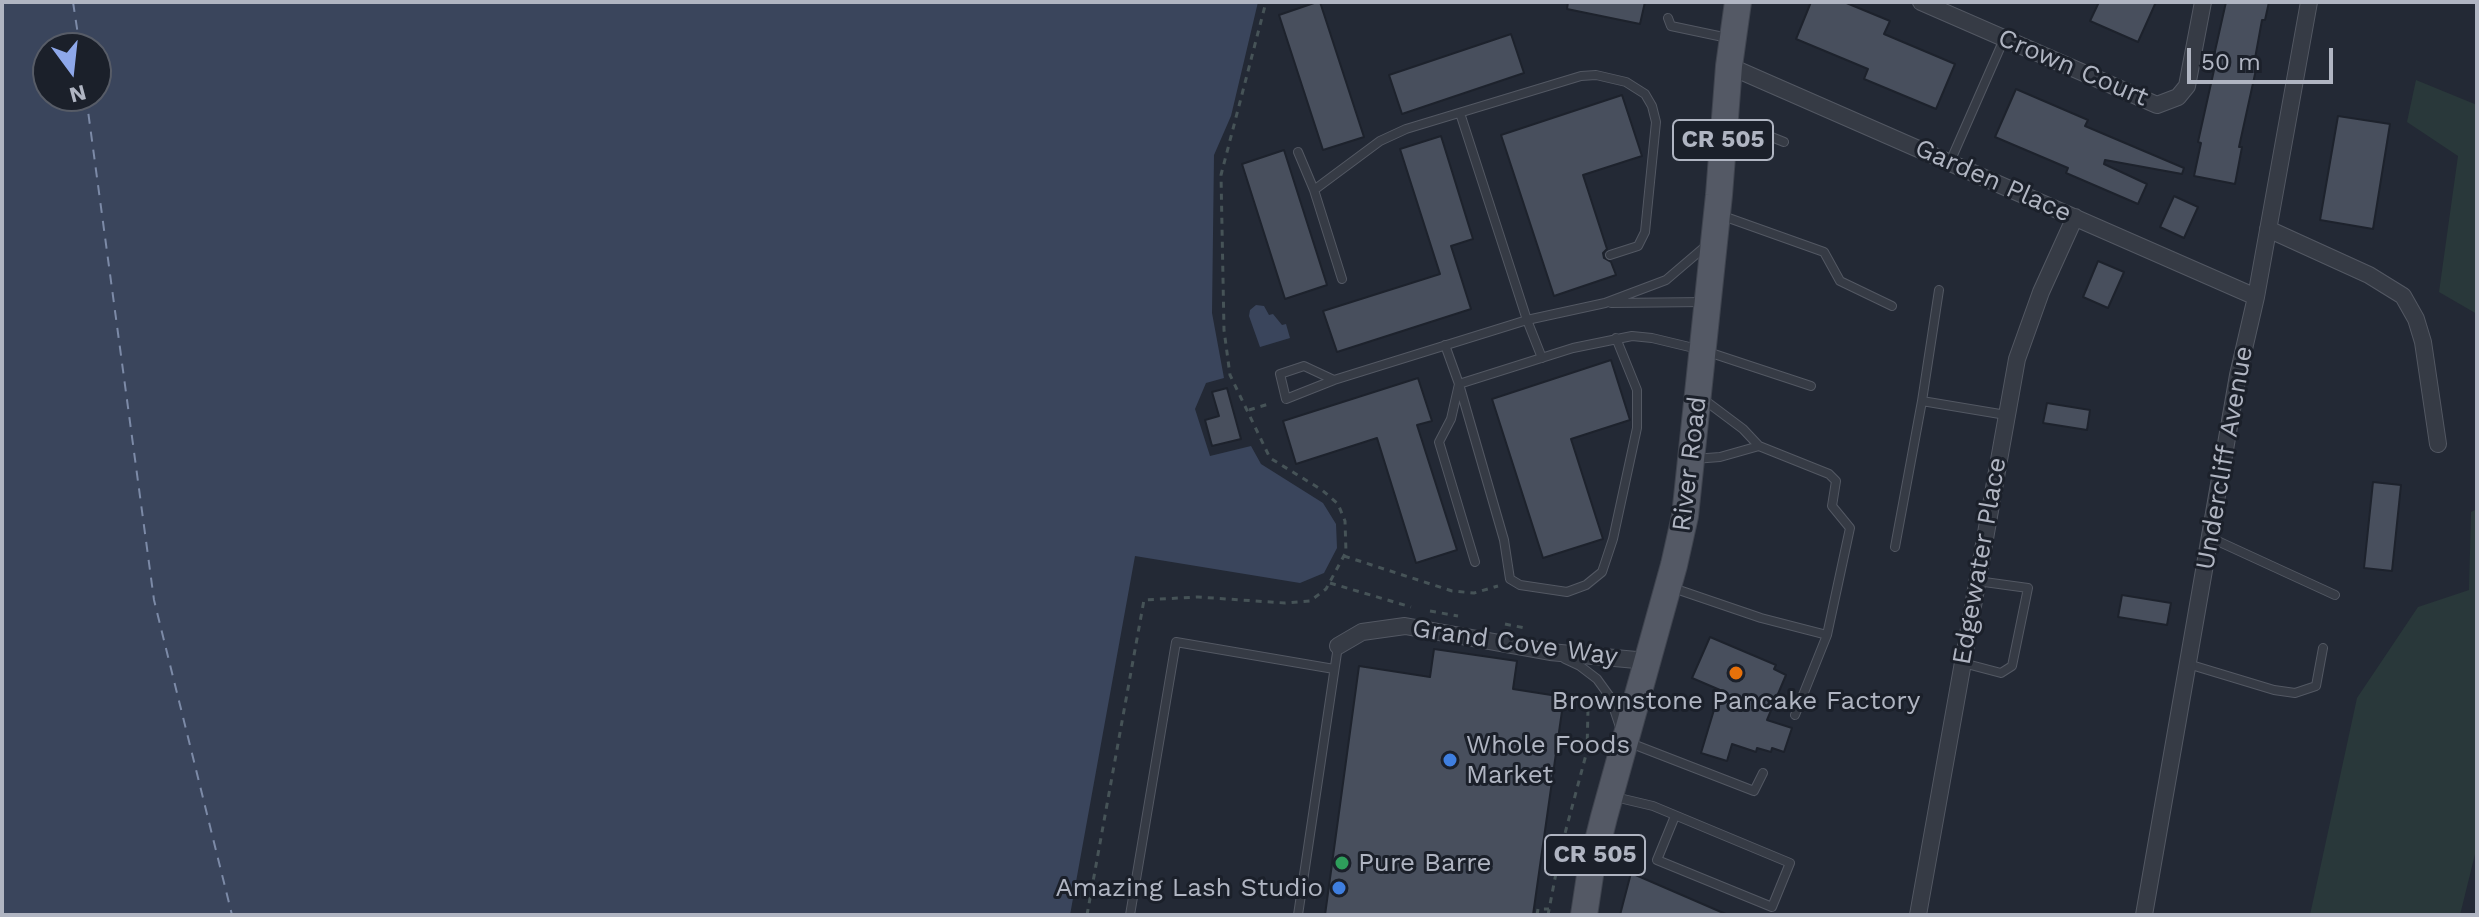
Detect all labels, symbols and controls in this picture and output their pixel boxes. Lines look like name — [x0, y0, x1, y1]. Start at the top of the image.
street label: Crown Court — [1993, 22, 2153, 114]
north arrow — [32, 32, 112, 112]
scale bar — [2191, 32, 2337, 82]
text: 50 m — [2201, 48, 2261, 76]
text: N — [67, 80, 89, 108]
road number: CR 505 — [1673, 120, 1773, 160]
street label: Garden Place — [1910, 133, 2076, 229]
street label: Undercliff Avenue — [2190, 344, 2260, 572]
street label: River Road — [1666, 395, 1714, 533]
street label: Edgewater Place — [1946, 455, 2014, 667]
street label: Grand Cove Way — [1410, 613, 1620, 673]
marker: Brownstone Pancake Factory — [1727, 664, 1745, 682]
place label: Brownstone Pancake Factory — [1552, 685, 1920, 717]
place label: Whole Foods Market — [1466, 729, 1630, 790]
marker: Whole Foods Market — [1441, 751, 1459, 769]
road number: CR 505 — [1545, 835, 1645, 875]
place label: Pure Barre — [1358, 847, 1491, 879]
marker: Pure Barre — [1333, 854, 1351, 872]
place label: Amazing Lash Studio — [1055, 872, 1323, 904]
marker: Amazing Lash Studio — [1330, 879, 1348, 897]

